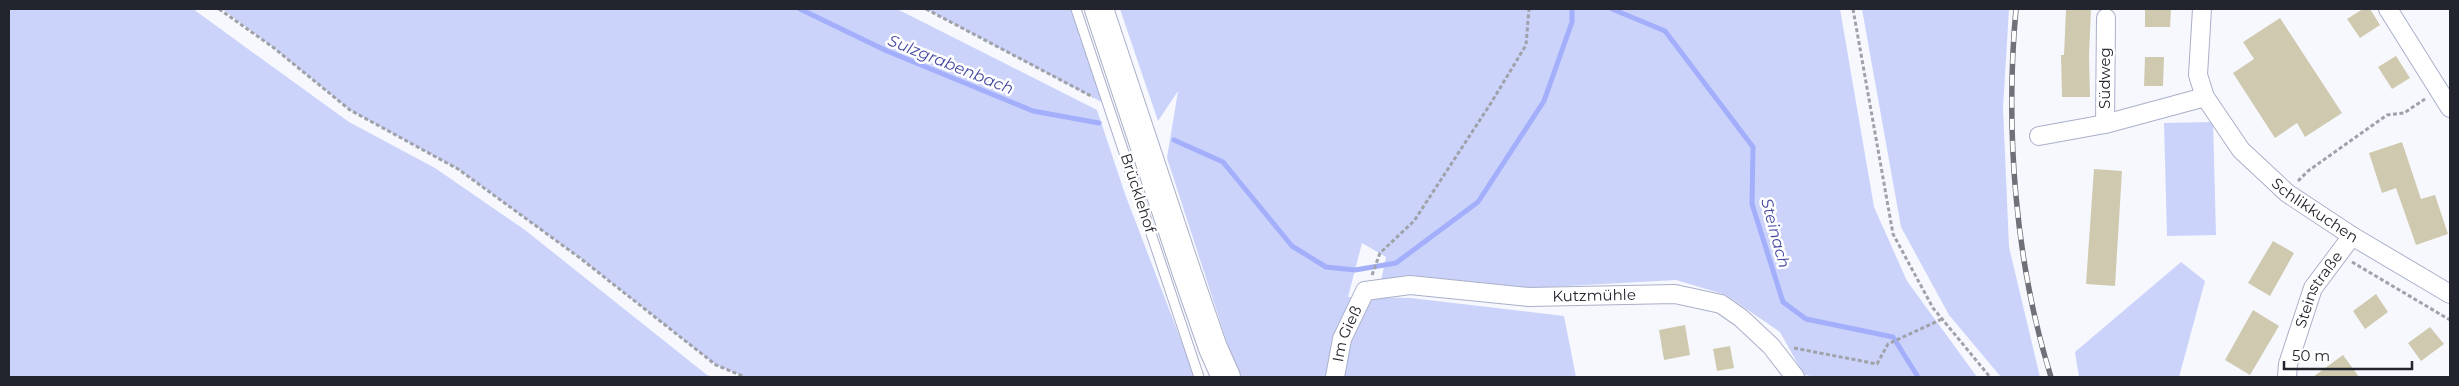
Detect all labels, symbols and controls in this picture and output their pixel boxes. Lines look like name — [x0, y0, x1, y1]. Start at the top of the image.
water label: Sulzgrabenbach — [885, 31, 1016, 98]
street label: Südweg — [2095, 47, 2114, 109]
street label: Brücklehof — [1117, 151, 1161, 236]
street label: Schlikkuchen — [2268, 173, 2362, 247]
water label: Steinach — [1757, 196, 1794, 270]
street label: Steinstraße — [2291, 247, 2346, 330]
street label: Kutzmühle — [1552, 285, 1636, 306]
street label: Im Gieß — [1328, 302, 1366, 363]
scale bar — [2284, 338, 2412, 370]
text: 50 m — [2292, 346, 2330, 365]

